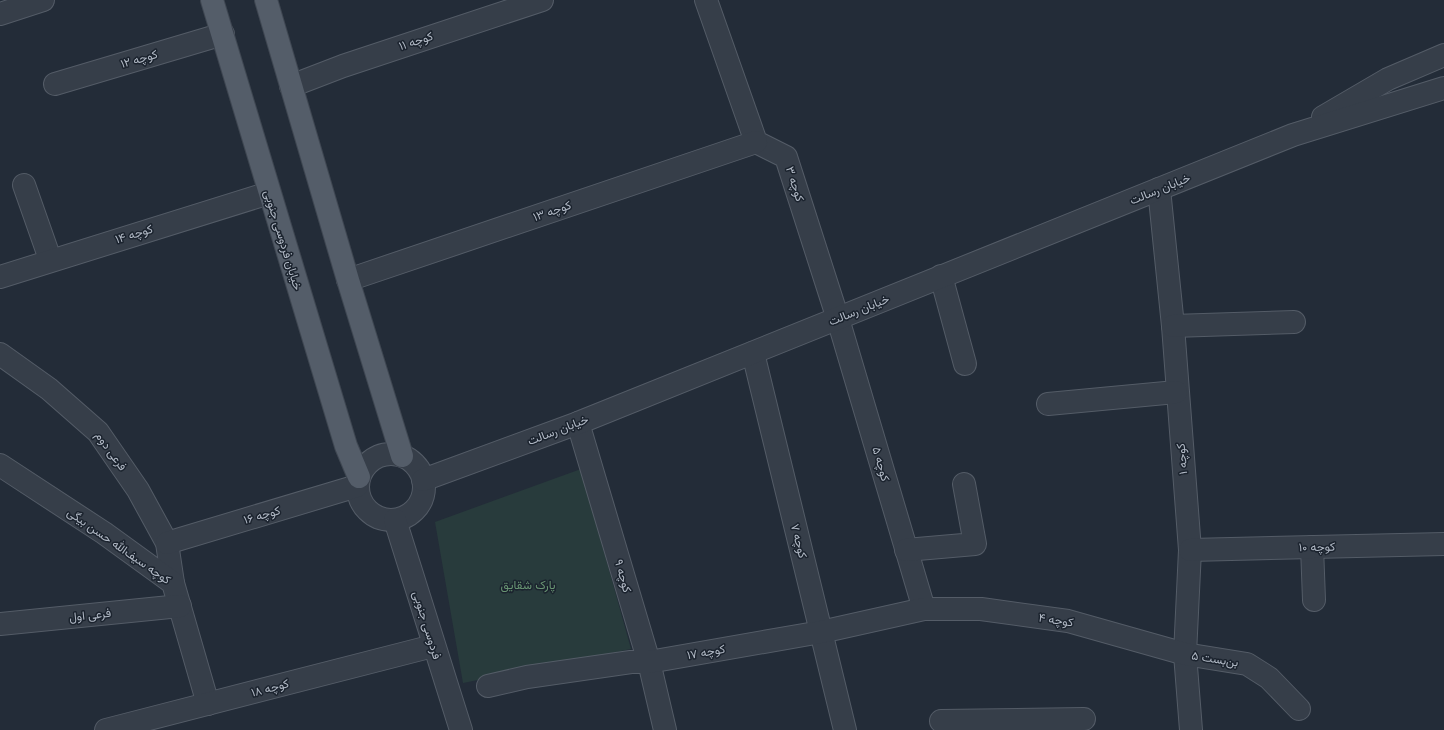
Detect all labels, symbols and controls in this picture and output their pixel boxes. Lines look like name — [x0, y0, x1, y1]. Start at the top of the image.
street label: کوچه ۱۱ — [397, 29, 435, 54]
street label: کوچه ۱۲ — [119, 47, 159, 72]
street label: کوچه ۳ — [782, 165, 807, 204]
street label: خیابان رسالت — [1128, 171, 1193, 208]
street label: خیابان فردوسی جنوبی — [260, 188, 305, 292]
street label: کوچه ۱۳ — [531, 198, 573, 225]
street label: کوچه ۱۴ — [114, 222, 155, 247]
street label: خیابان رسالت — [827, 292, 892, 329]
street label: خیابان رسالت — [526, 412, 591, 449]
street label: فرعی دوم — [91, 429, 130, 474]
street label: کوچه ۱ — [1174, 443, 1191, 475]
street label: کوچه ۵ — [868, 445, 893, 483]
street label: کوچه ۱۶ — [242, 503, 282, 528]
street label: کوچه سیف‌الله حسن بیگی — [64, 505, 173, 588]
street label: کوچه ۷ — [787, 522, 810, 560]
street label: کوچه ۱۰ — [1299, 540, 1335, 555]
street label: کوچه ۹ — [611, 558, 634, 595]
park label: پارک شقایق — [500, 578, 556, 593]
street label: فردوسی جنوبی — [409, 589, 444, 661]
street label: فرعی اول — [68, 606, 112, 625]
street label: کوچه ۴ — [1037, 610, 1074, 631]
street label: کوچه ۱۷ — [686, 642, 726, 663]
street label: بن‌بست ۵ — [1190, 648, 1239, 671]
street label: کوچه ۱۸ — [250, 676, 291, 701]

